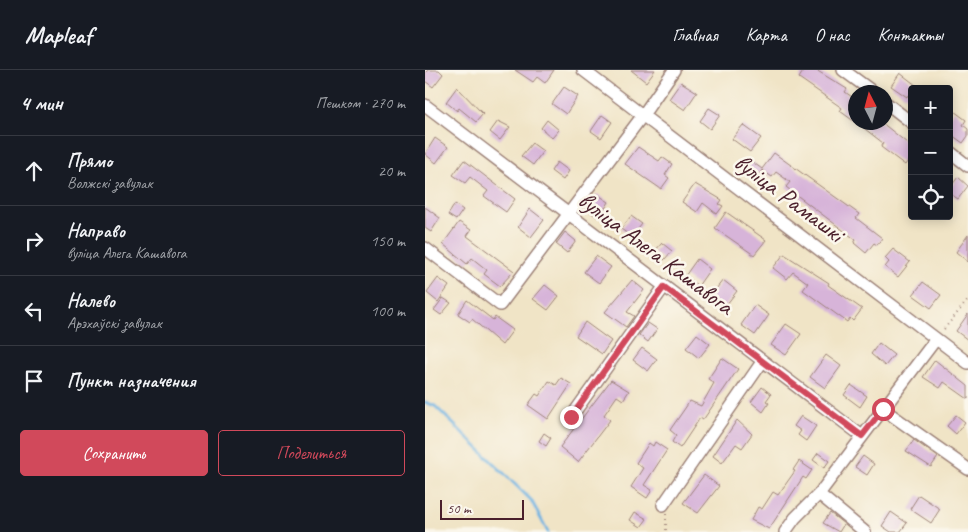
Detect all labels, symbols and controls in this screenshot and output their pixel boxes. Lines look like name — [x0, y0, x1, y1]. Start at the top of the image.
text: Mapleaf — [25, 20, 92, 50]
text: Главная — [673, 24, 718, 46]
text: Карта — [746, 24, 787, 46]
text: О нас — [815, 24, 850, 46]
text: Контакты — [878, 24, 943, 46]
north arrow — [848, 85, 893, 130]
map controls — [908, 85, 953, 220]
button: + — [908, 85, 953, 130]
text: 4 мин — [20, 90, 63, 116]
text: Пешком · 270 m — [316, 93, 405, 113]
button: − — [908, 130, 953, 175]
street label: вуліца Рамашкі — [728, 146, 853, 252]
text: Прямо — [67, 149, 112, 173]
icon: ahead — [20, 157, 48, 185]
text: 20 m — [378, 161, 405, 181]
text: Волжскі завулак — [67, 173, 152, 193]
button: locate — [908, 175, 953, 220]
street label: вуліца Алега Кашавога — [572, 184, 742, 323]
text: Направо — [67, 219, 125, 243]
icon: right — [20, 227, 48, 255]
text: 150 m — [371, 231, 405, 251]
text: вуліца Алега Кашавога — [67, 243, 187, 263]
text: Налево — [67, 289, 115, 313]
icon: left — [20, 297, 48, 325]
text: 100 m — [371, 301, 405, 321]
text: Арэхаўскі завулак — [67, 313, 162, 333]
icon: arrive — [20, 367, 48, 395]
text: Пункт назначения — [67, 369, 196, 393]
route start — [872, 398, 895, 421]
route end — [560, 406, 583, 429]
button: Сохранить — [20, 430, 208, 476]
button: Поделиться — [218, 430, 405, 476]
scale bar — [440, 497, 524, 520]
text: 50 m — [447, 500, 471, 517]

